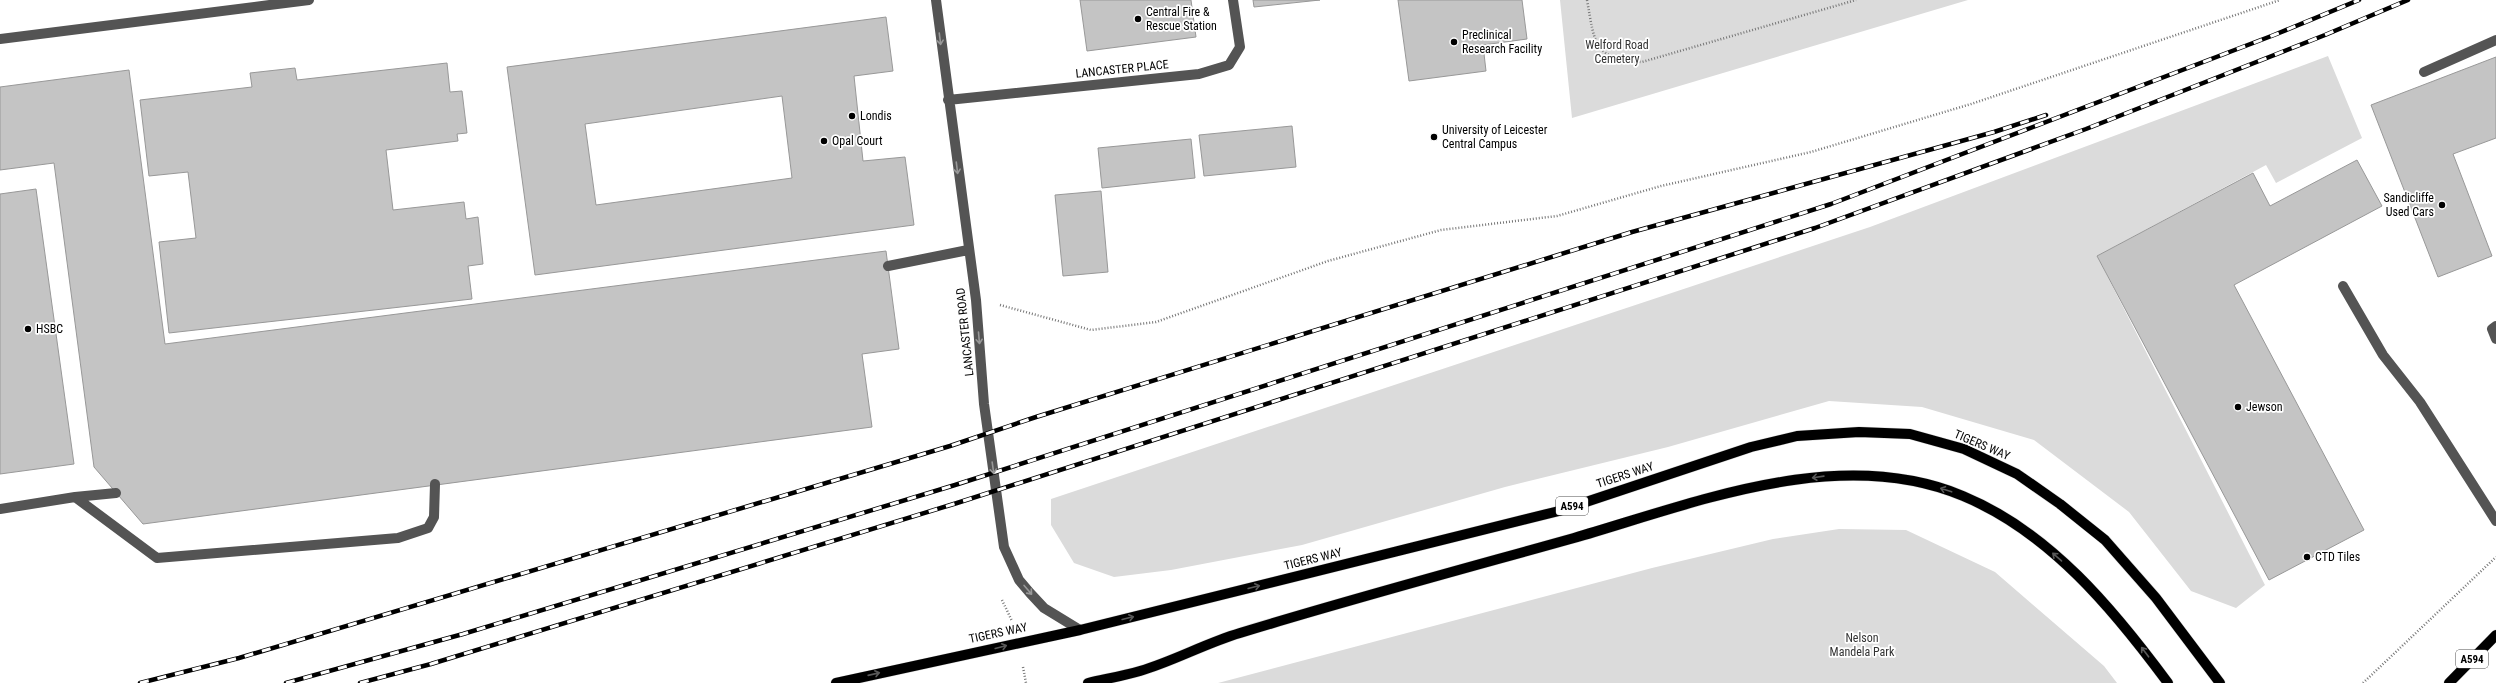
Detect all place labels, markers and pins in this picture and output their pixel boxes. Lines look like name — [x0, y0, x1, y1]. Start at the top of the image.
place label: Central Fire & Rescue Station — [1146, 5, 1217, 33]
marker: Central Fire & Rescue Station — [1133, 14, 1143, 24]
place label: Preclinical Research Facility — [1462, 28, 1542, 56]
marker: Preclinical Research Facility — [1449, 37, 1459, 47]
place label: Londis — [860, 109, 892, 123]
marker: Londis — [847, 111, 857, 121]
place label: University of Leicester Central Campus — [1442, 123, 1548, 151]
marker: University of Leicester Central Campus — [1429, 132, 1439, 142]
place label: Opal Court — [832, 134, 883, 148]
marker: Opal Court — [819, 136, 829, 146]
place label: Sandicliffe Used Cars — [2383, 191, 2434, 219]
marker: Sandicliffe Used Cars — [2437, 200, 2447, 210]
place label: HSBC — [36, 322, 63, 336]
marker: HSBC — [23, 324, 33, 334]
place label: Jewson — [2246, 400, 2283, 414]
marker: Jewson — [2233, 402, 2243, 412]
place label: CTD Tiles — [2315, 550, 2360, 564]
marker: CTD Tiles — [2302, 552, 2312, 562]

